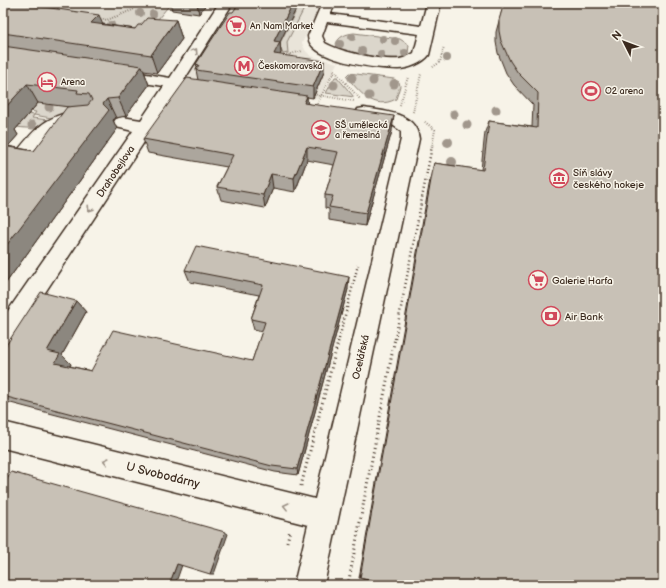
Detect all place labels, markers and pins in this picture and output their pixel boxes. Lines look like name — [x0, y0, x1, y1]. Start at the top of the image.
supermarket icon: An Nam Market — [225, 15, 247, 37]
place label: An Nam Market — [250, 21, 313, 32]
metro station icon: Českomoravská — [233, 55, 255, 77]
place label: Českomoravská — [258, 60, 322, 72]
hotel icon: Arena — [36, 71, 58, 93]
place label: Arena — [61, 77, 85, 88]
sports icon: O2 arena — [580, 80, 602, 102]
place label: O2 arena — [605, 86, 643, 97]
school or university icon: SŠ umělecká a řemeslná — [310, 119, 332, 141]
place label: SŠ umělecká a řemeslná — [335, 119, 388, 141]
museum icon: Síň slávy českého hokeje — [548, 167, 570, 189]
place label: Síň slávy českého hokeje — [573, 167, 644, 191]
supermarket icon: Galerie Harfa — [527, 269, 549, 291]
place label: Galerie Harfa — [552, 275, 613, 287]
bank icon: Air Bank — [540, 305, 562, 327]
place label: Air Bank — [565, 311, 603, 323]

